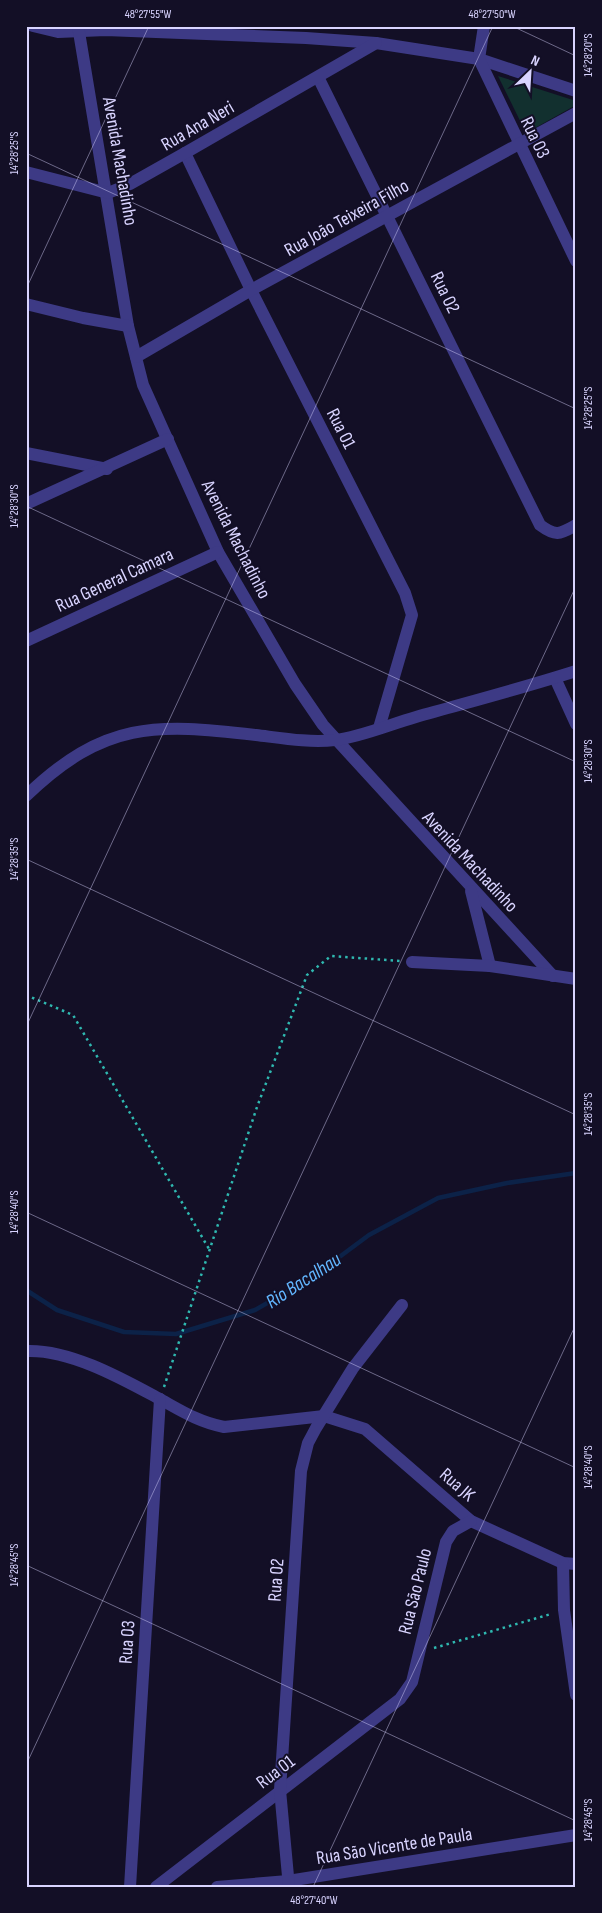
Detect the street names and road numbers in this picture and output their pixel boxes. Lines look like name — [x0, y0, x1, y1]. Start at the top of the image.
street label: Avenida Machadinho — [97, 94, 142, 227]
street label: Rua Ana Neri — [157, 96, 238, 156]
street label: Rua 03 — [515, 113, 555, 162]
street label: Rua João Teixeira Filho — [280, 175, 413, 262]
street label: Rua 02 — [425, 268, 464, 317]
street label: Rua 01 — [321, 405, 361, 453]
street label: Avenida Machadinho — [195, 476, 275, 603]
street label: Rua General Camara — [52, 543, 177, 618]
street label: Avenida Machadinho — [417, 806, 523, 917]
street label: Rua JK — [435, 1463, 480, 1507]
street label: Rua São Paulo — [394, 1546, 437, 1637]
street label: Rua 02 — [264, 1558, 289, 1603]
street label: Rua 03 — [115, 1620, 140, 1665]
street label: Rua 01 — [252, 1750, 300, 1794]
street label: Rua São Vicente de Paula — [315, 1823, 474, 1870]

